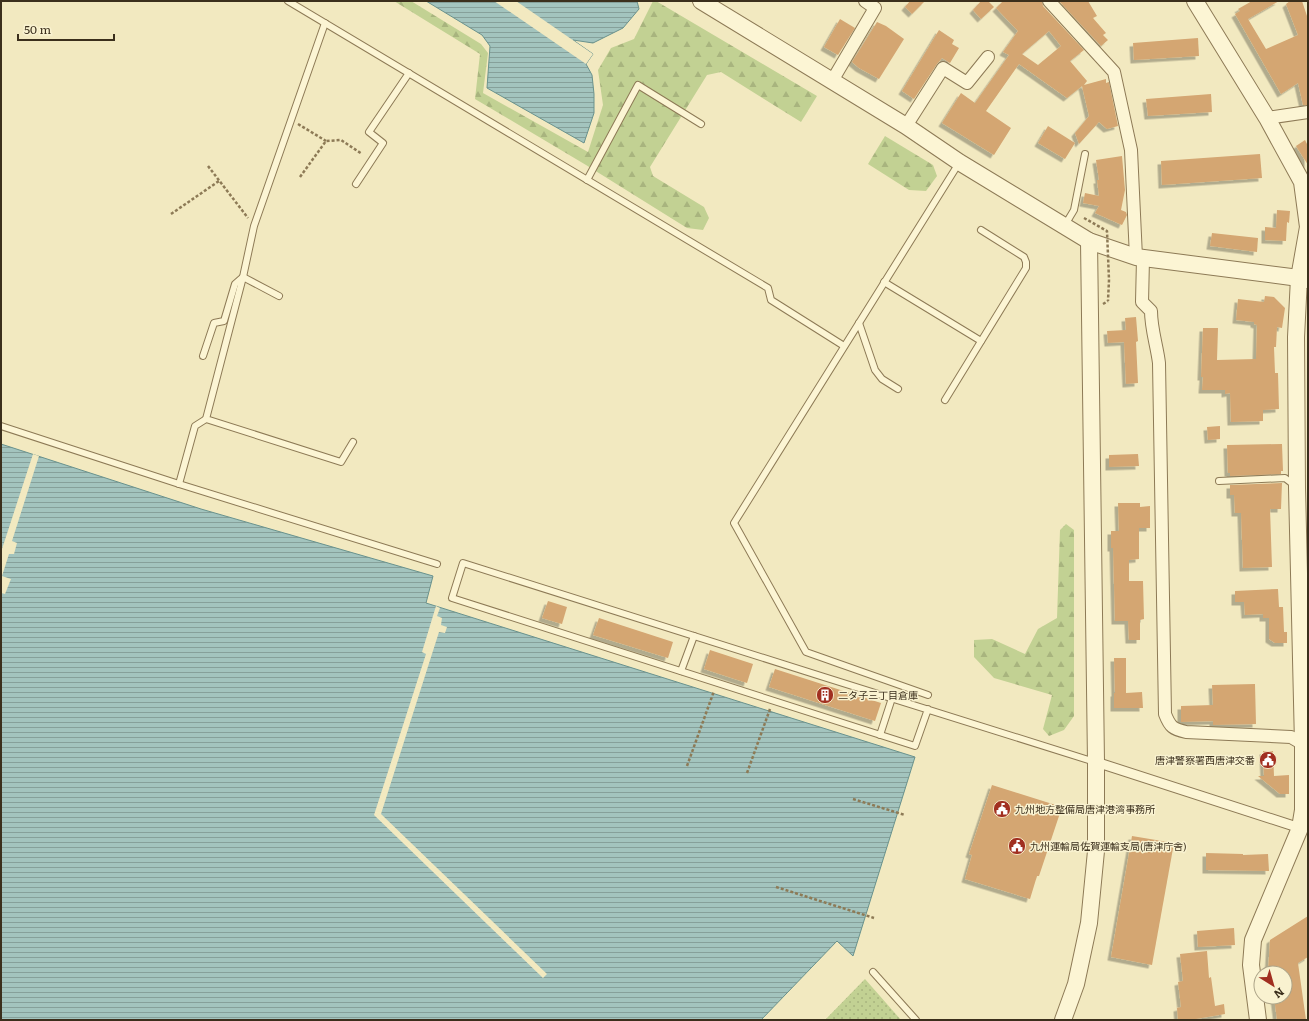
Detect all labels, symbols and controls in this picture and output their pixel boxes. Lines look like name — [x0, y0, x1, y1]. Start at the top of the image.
scale bar — [18, 16, 114, 42]
text: 50 m — [24, 20, 51, 38]
building icon: 二タ子三丁目倉庫 — [815, 685, 835, 705]
place label: 二タ子三丁目倉庫 — [838, 687, 918, 702]
public building icon: 唐津警察署西唐津交番 — [1258, 750, 1278, 770]
place label: 唐津警察署西唐津交番 — [1155, 752, 1255, 767]
public building icon: 九州地方整備局唐津港湾事務所 — [992, 799, 1012, 819]
place label: 九州地方整備局唐津港湾事務所 — [1015, 801, 1155, 816]
public building icon: 九州運輸局佐賀運輸支局(唐津庁舎) — [1007, 836, 1027, 856]
place label: 九州運輸局佐賀運輸支局(唐津庁舎) — [1030, 838, 1187, 853]
north arrow — [1253, 965, 1293, 1005]
text: N — [1271, 985, 1288, 1003]

